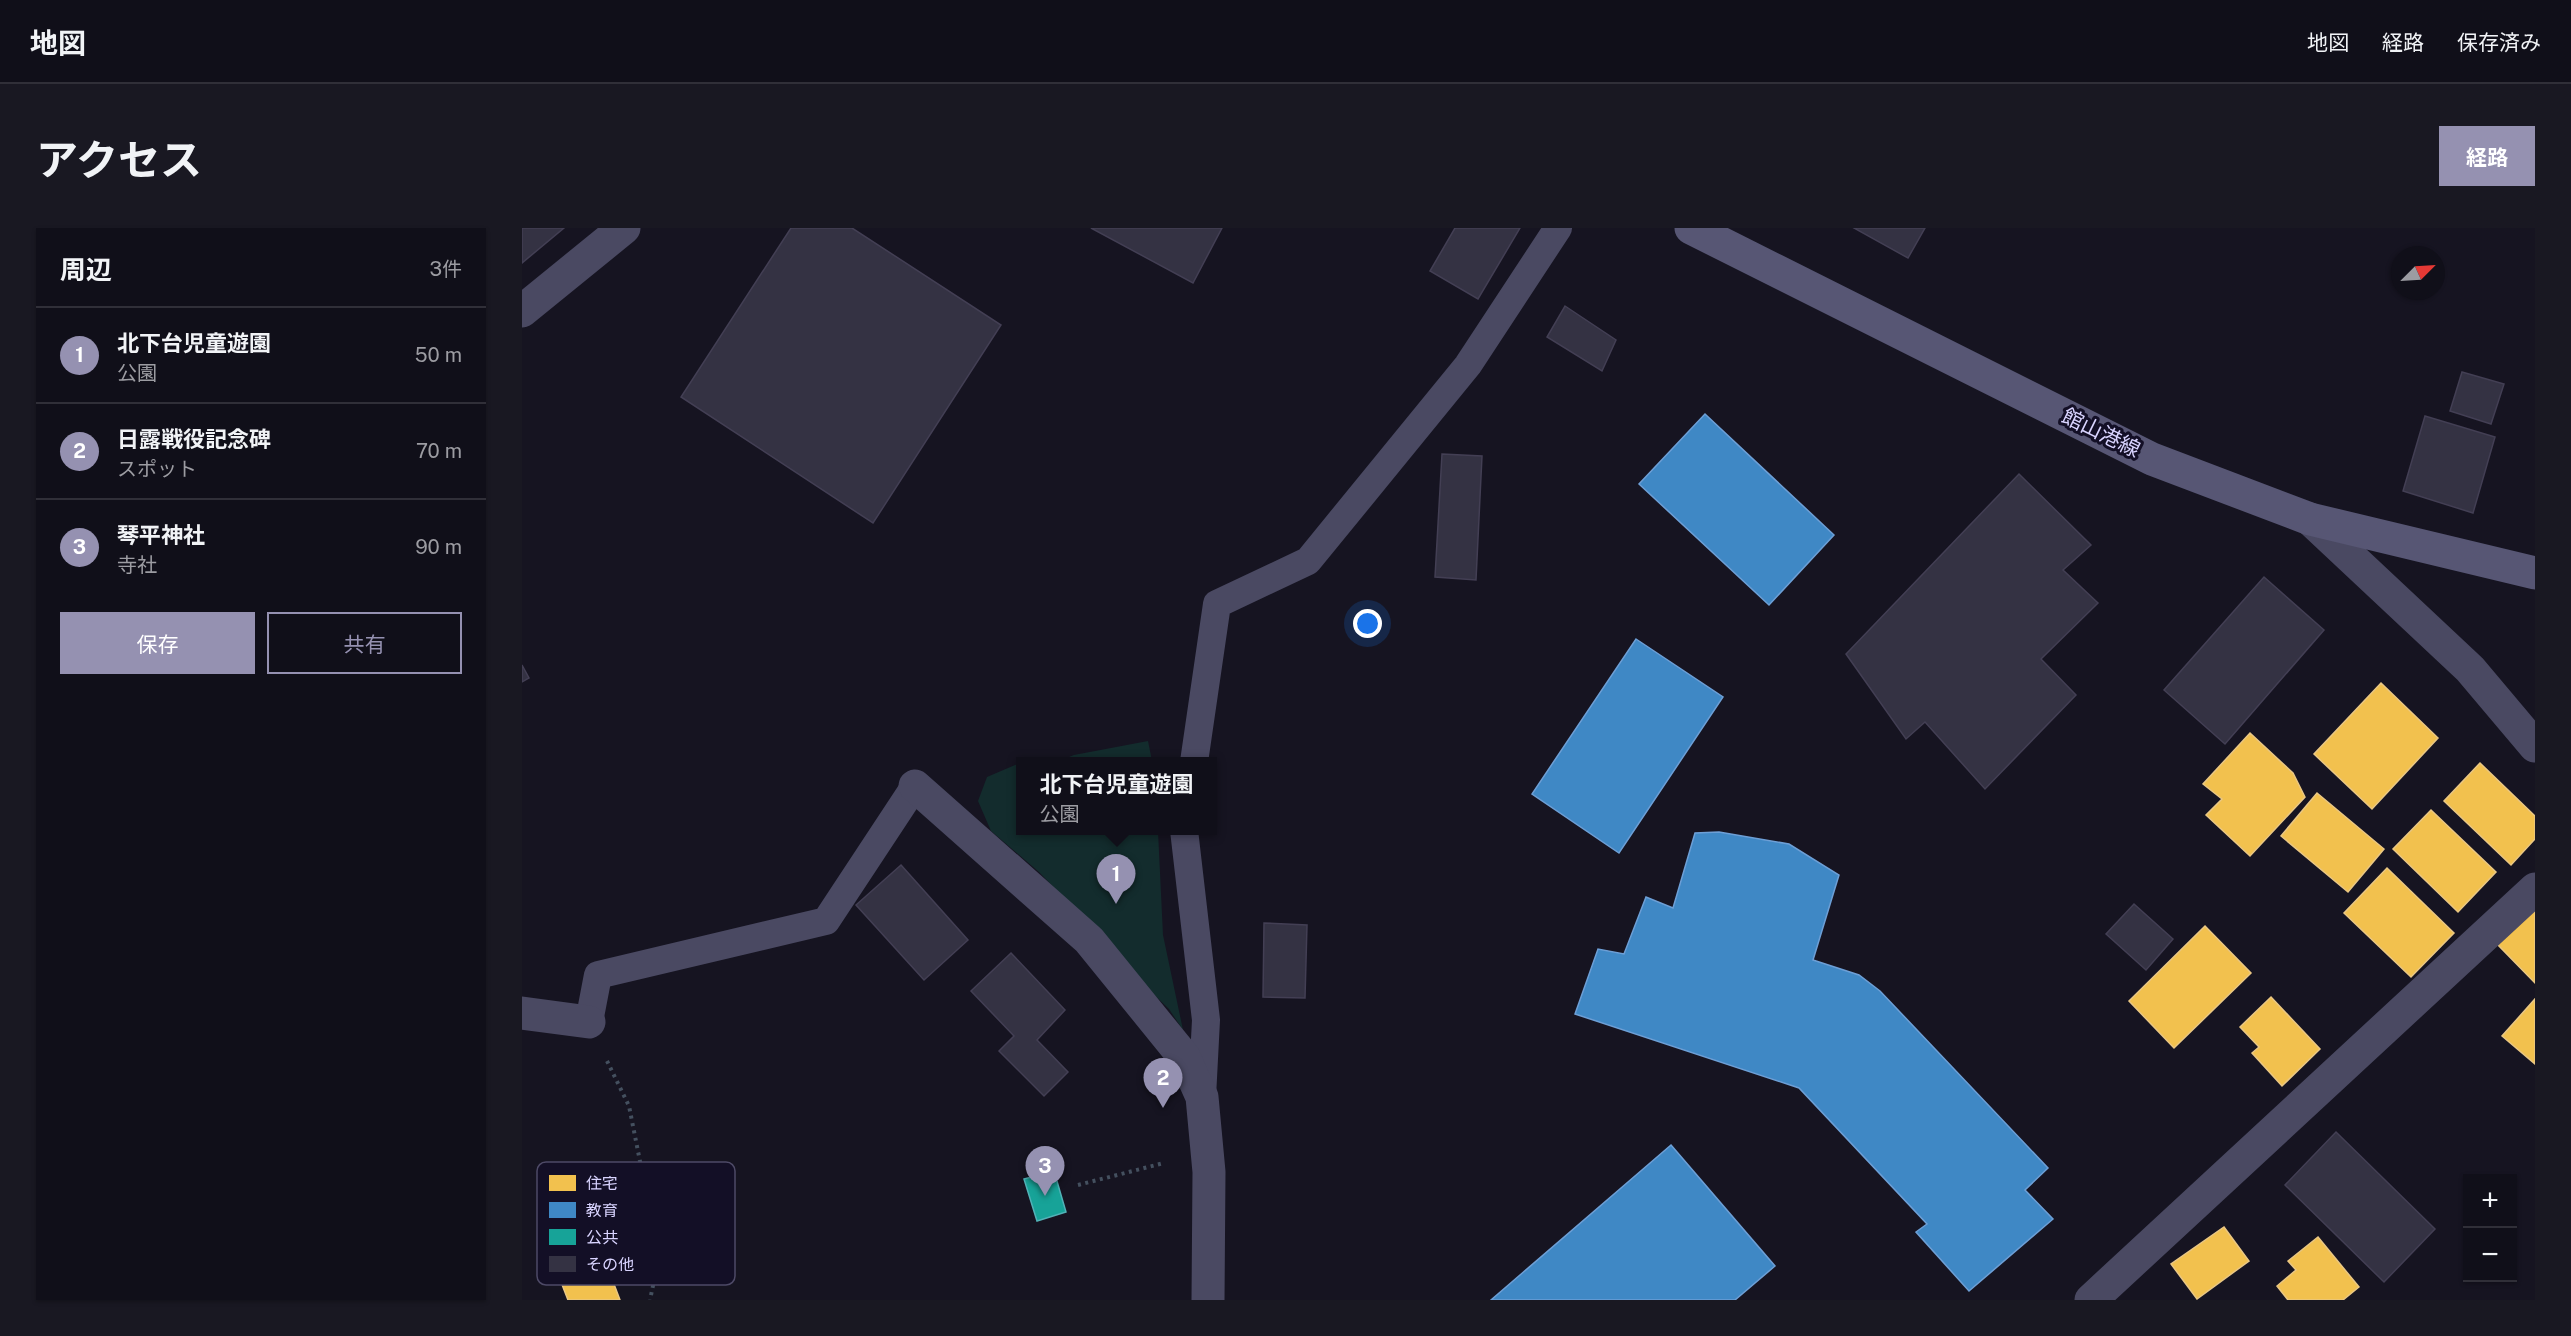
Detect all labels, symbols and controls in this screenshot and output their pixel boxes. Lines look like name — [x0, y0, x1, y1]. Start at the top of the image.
text: 地図 — [30, 26, 86, 59]
text: 地図 — [2307, 30, 2349, 55]
text: 経路 — [2382, 30, 2424, 55]
text: 保存済み — [2457, 30, 2541, 55]
button: 経路 — [2439, 126, 2535, 186]
text: アクセス — [36, 135, 202, 184]
north arrow — [2391, 246, 2445, 300]
text: 周辺 — [60, 254, 112, 285]
text: 3件 — [429, 257, 462, 281]
text: 北下台児童遊園 — [117, 330, 271, 356]
text: 1 — [75, 343, 84, 367]
text: 50 m — [415, 343, 462, 367]
text: 公園 — [117, 361, 157, 385]
street label: 館山港線 — [2058, 403, 2144, 462]
text: 日露戦役記念碑 — [117, 426, 271, 452]
text: 2 — [73, 439, 86, 463]
text: 70 m — [416, 439, 462, 463]
text: スポット — [117, 457, 197, 481]
text: 琴平神社 — [117, 522, 205, 548]
text: 3 — [73, 535, 86, 559]
text: 90 m — [415, 535, 462, 559]
text: 寺社 — [117, 553, 157, 577]
your location — [1353, 609, 1382, 638]
button: 保存 — [60, 612, 255, 674]
button: 共有 — [267, 612, 462, 674]
popup — [1016, 757, 1217, 835]
text: 北下台児童遊園 — [1039, 771, 1194, 797]
text: 公園 — [1039, 802, 1079, 826]
pin: 1 — [1096, 854, 1136, 904]
pin: 2 — [1144, 1058, 1182, 1108]
pin: 3 — [1026, 1146, 1064, 1196]
legend — [537, 1162, 735, 1285]
text: 住宅 — [586, 1174, 618, 1193]
map controls — [2463, 1174, 2517, 1282]
button: + — [2463, 1174, 2517, 1228]
text: 教育 — [586, 1201, 618, 1220]
text: 公共 — [586, 1228, 618, 1247]
button: − — [2463, 1228, 2517, 1282]
text: その他 — [586, 1255, 634, 1274]

